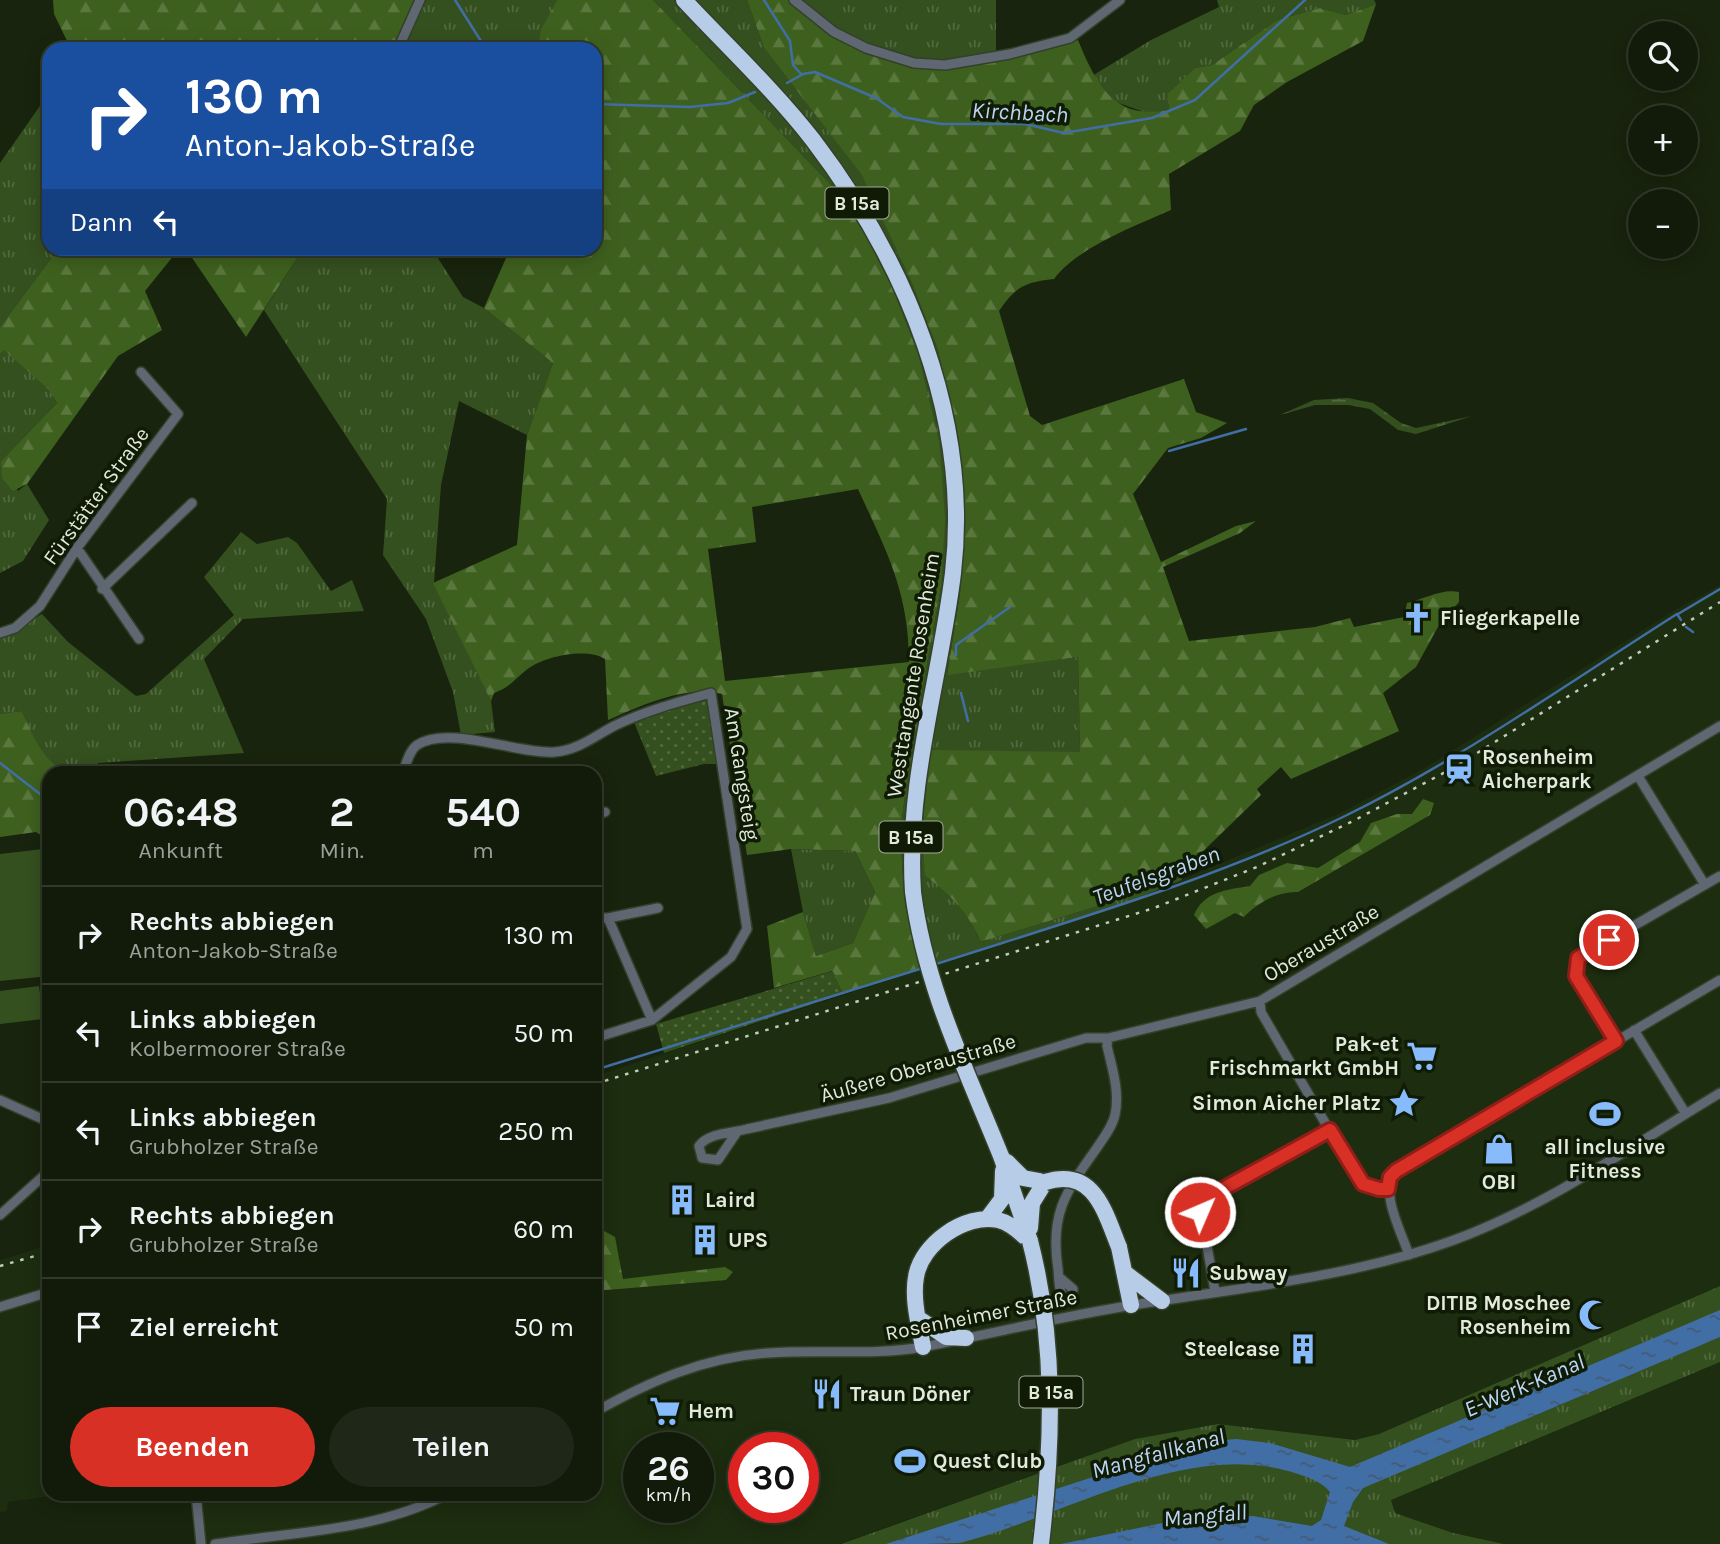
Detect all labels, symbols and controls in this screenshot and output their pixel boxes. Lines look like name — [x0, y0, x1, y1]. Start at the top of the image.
map controls — [1628, 21, 1698, 259]
button: search — [1628, 21, 1698, 91]
text: 130 m — [185, 68, 323, 125]
icon: right — [70, 70, 161, 161]
water label: Kirchbach — [971, 96, 1069, 129]
button: + — [1628, 105, 1698, 175]
text: Anton-Jakob-Straße — [185, 127, 475, 164]
road number: B 15a — [826, 188, 888, 218]
button: − — [1628, 189, 1698, 259]
icon: left — [147, 203, 185, 241]
text: Dann — [70, 207, 133, 238]
street label: Fürstätter Straße — [38, 423, 154, 569]
street label: Westtangente Rosenheim — [882, 551, 944, 799]
church icon: Fliegerkapelle — [1400, 601, 1434, 635]
place label: Fliegerkapelle — [1440, 606, 1580, 630]
street label: Am Gangsteig — [720, 706, 764, 842]
place label: Rosenheim Aicherpark — [1482, 745, 1594, 793]
station icon: Rosenheim Aicherpark — [1442, 752, 1476, 786]
text: 06:48 — [123, 787, 239, 837]
text: 2 — [329, 787, 354, 837]
text: 540 — [445, 787, 521, 837]
road number: B 15a — [880, 822, 942, 852]
text: Ankunft — [139, 837, 223, 864]
text: Min. — [320, 837, 364, 864]
text: m — [472, 837, 494, 864]
water label: Teufelsgraben — [1089, 840, 1223, 911]
street label: Oberaustraße — [1259, 899, 1383, 987]
text: Rechts abbiegen — [129, 906, 335, 937]
pin — [1579, 910, 1639, 970]
icon: right — [70, 916, 108, 954]
text: 130 m — [504, 920, 574, 951]
icon: arrive — [1590, 921, 1628, 959]
text: Anton-Jakob-Straße — [129, 937, 338, 964]
text: Links abbiegen — [129, 1004, 317, 1035]
icon: left — [70, 1014, 108, 1052]
text: 50 m — [513, 1018, 574, 1049]
street label: Äußere Oberaustraße — [817, 1029, 1019, 1107]
place label: Pak-et Frischmarkt GmbH — [1209, 1032, 1399, 1080]
text: Kolbermoorer Straße — [129, 1035, 346, 1062]
supermarket icon: Pak-et Frischmarkt GmbH — [1405, 1039, 1439, 1073]
place icon: Simon Aicher Platz — [1387, 1086, 1421, 1120]
place label: Simon Aicher Platz — [1192, 1091, 1381, 1115]
sports icon: all inclusive Fitness — [1588, 1097, 1622, 1131]
text: Links abbiegen — [129, 1102, 317, 1133]
icon: left — [70, 1112, 108, 1150]
text: 250 m — [498, 1116, 574, 1147]
shop icon: OBI — [1482, 1132, 1516, 1166]
text: Grubholzer Straße — [129, 1133, 319, 1160]
place label: all inclusive Fitness — [1544, 1135, 1666, 1183]
place label: OBI — [1482, 1170, 1516, 1194]
position arrow — [1163, 1175, 1237, 1249]
building icon: Laird — [665, 1183, 699, 1217]
place label: Laird — [705, 1188, 756, 1212]
text: Rechts abbiegen — [129, 1200, 335, 1231]
icon: right — [70, 1210, 108, 1248]
text: 60 m — [513, 1214, 574, 1245]
building icon: UPS — [688, 1223, 722, 1257]
place label: UPS — [728, 1228, 768, 1252]
text: Grubholzer Straße — [129, 1231, 319, 1258]
restaurant icon: Subway — [1169, 1256, 1203, 1290]
place label: Subway — [1209, 1261, 1288, 1285]
street label: Rosenheimer Straße — [883, 1285, 1079, 1345]
place label: DITIB Moschee Rosenheim — [1426, 1291, 1571, 1339]
mosque icon: DITIB Moschee Rosenheim — [1577, 1298, 1611, 1332]
icon: arrive — [70, 1308, 108, 1346]
text: Ziel erreicht — [129, 1312, 279, 1343]
text: 50 m — [513, 1312, 574, 1343]
building icon: Steelcase — [1286, 1332, 1320, 1366]
place label: Steelcase — [1184, 1337, 1280, 1361]
water label: E-Werk-Kanal — [1460, 1348, 1589, 1423]
road number: B 15a — [1020, 1376, 1082, 1408]
restaurant icon: Traun Döner — [810, 1377, 844, 1411]
place label: Traun Döner — [850, 1382, 971, 1406]
supermarket icon: Hem — [648, 1394, 682, 1428]
place label: Hem — [688, 1399, 734, 1423]
button: Beenden — [70, 1407, 315, 1487]
button: Teilen — [329, 1407, 574, 1487]
water label: Mangfallkanal — [1089, 1423, 1228, 1484]
speed limit sign: 30 — [728, 1432, 819, 1523]
sports icon: Quest Club — [893, 1444, 927, 1478]
text: 26 — [647, 1448, 690, 1489]
place label: Quest Club — [933, 1449, 1042, 1473]
text: km/h — [646, 1484, 691, 1506]
water label: Mangfall — [1162, 1498, 1248, 1533]

